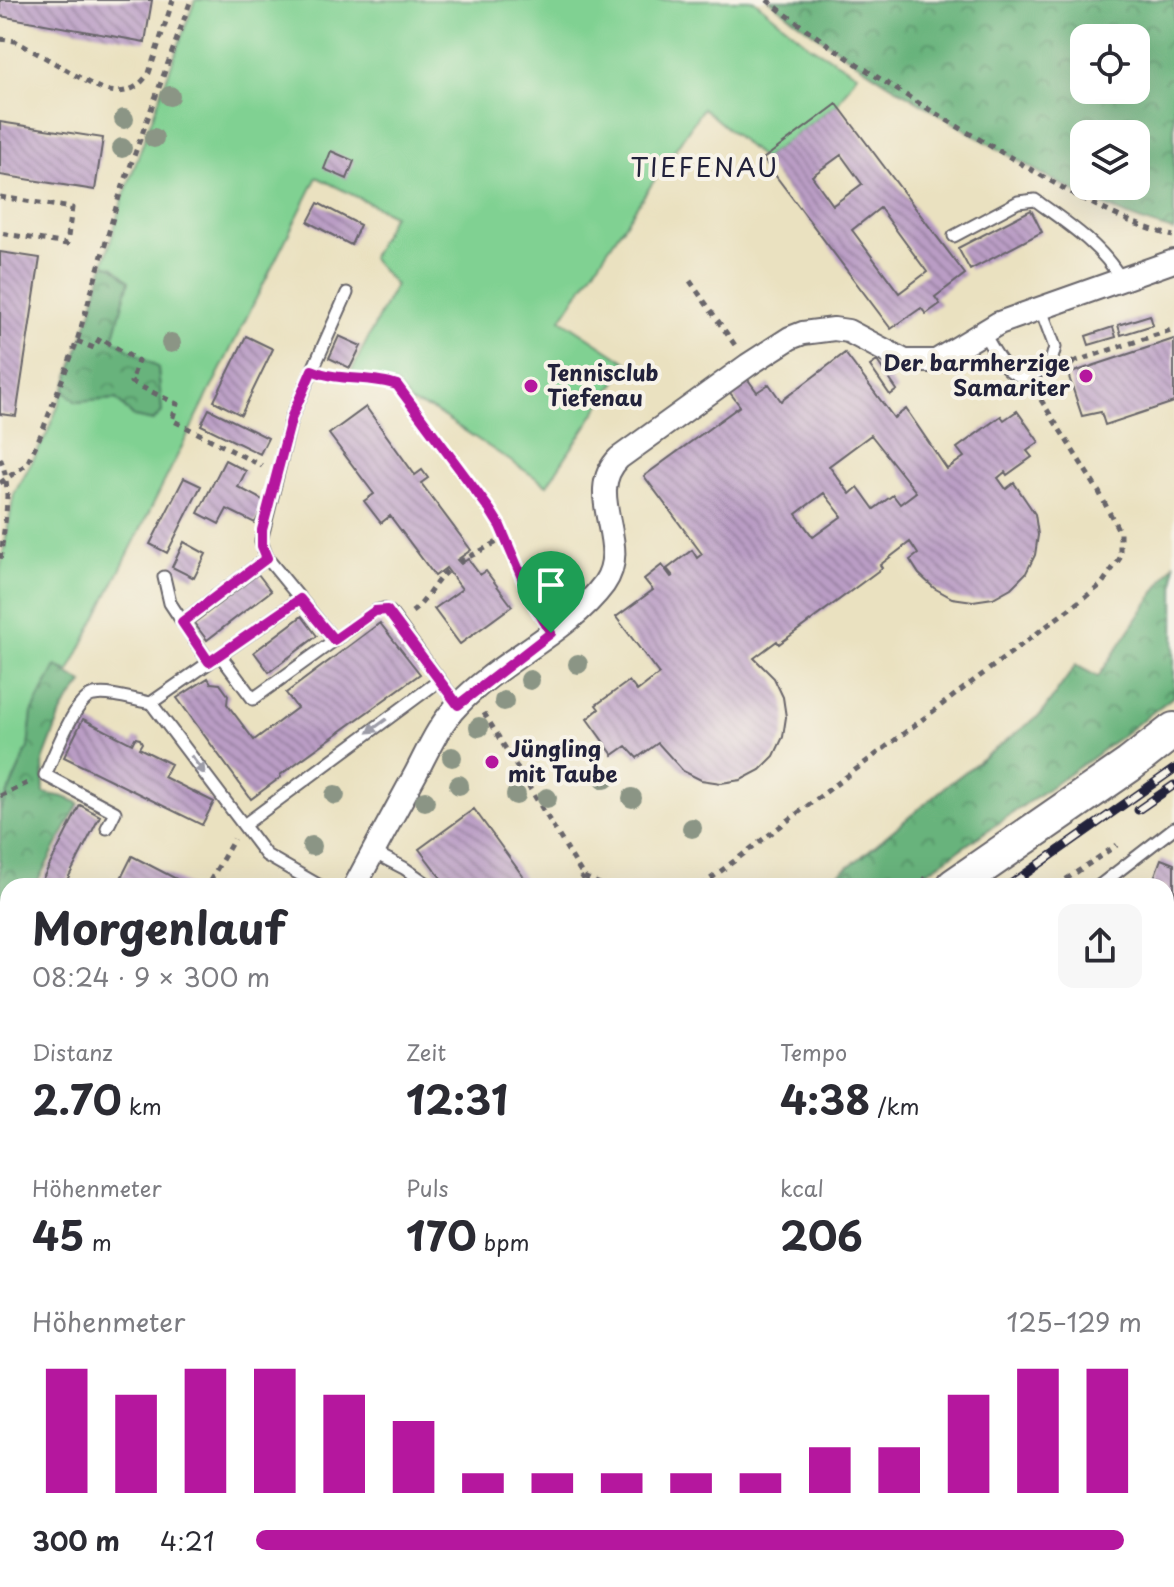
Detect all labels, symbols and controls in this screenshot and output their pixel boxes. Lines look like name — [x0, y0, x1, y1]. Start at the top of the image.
map controls — [1070, 24, 1150, 200]
button: locate — [1070, 24, 1150, 104]
button: layers — [1070, 120, 1150, 200]
district label: TIEFENAU — [631, 147, 779, 186]
place label: Der barmherzige Samariter — [883, 345, 1071, 403]
place label: Tennisclub Tiefenau — [547, 355, 659, 413]
marker: Der barmherzige Samariter — [1077, 367, 1095, 385]
marker: Tennisclub Tiefenau — [522, 377, 540, 395]
pin — [517, 551, 585, 633]
icon: arrive — [529, 563, 573, 607]
one-way arrow — [367, 718, 388, 734]
place label: Jüngling mit Taube — [508, 731, 617, 789]
marker: Jüngling mit Taube — [483, 753, 501, 771]
one-way arrow — [190, 755, 206, 775]
text: Morgenlauf — [32, 894, 286, 960]
button: share — [1058, 904, 1142, 988]
text: 08:24 · 9 × 300 m — [32, 957, 270, 996]
text: Distanz — [32, 1035, 113, 1068]
text: Zeit — [406, 1035, 446, 1068]
text: Tempo — [780, 1035, 847, 1068]
text: 2.70 — [32, 1068, 122, 1129]
text: 12:31 — [406, 1068, 508, 1129]
text: 4:38 — [780, 1068, 870, 1129]
text: km — [122, 1089, 162, 1122]
text: /km — [870, 1089, 920, 1122]
text: Höhenmeter — [32, 1171, 162, 1204]
text: Puls — [406, 1171, 449, 1204]
text: kcal — [780, 1171, 824, 1204]
text: 45 — [32, 1204, 85, 1265]
text: 170 — [406, 1204, 477, 1265]
text: 206 — [780, 1204, 863, 1265]
text: m — [85, 1225, 112, 1258]
text: bpm — [477, 1225, 529, 1258]
text: Höhenmeter — [32, 1302, 185, 1341]
text: 125–129 m — [1007, 1302, 1142, 1341]
text: 300 m — [32, 1521, 120, 1560]
text: 4:21 — [160, 1521, 215, 1560]

